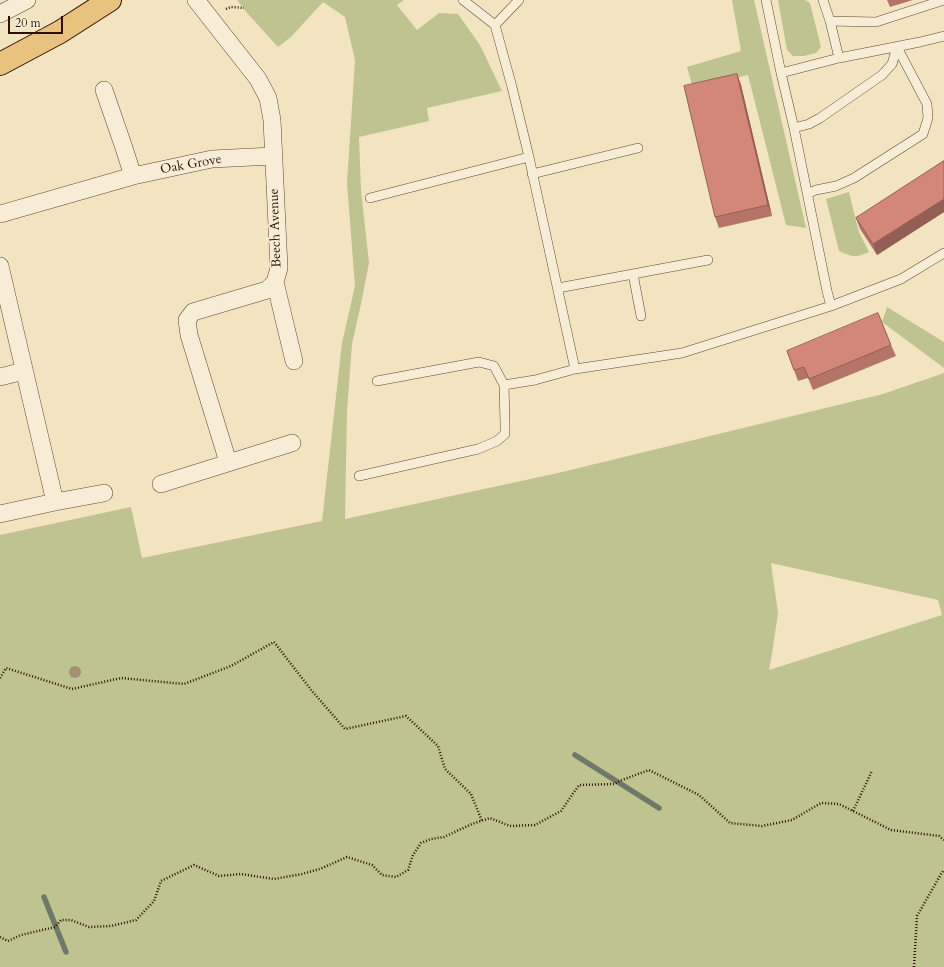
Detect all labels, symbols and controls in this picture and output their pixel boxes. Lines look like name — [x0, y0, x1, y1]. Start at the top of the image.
scale bar — [10, 8, 65, 34]
text: 20 m — [15, 15, 41, 31]
street label: Oak Grove — [159, 152, 223, 178]
street label: Beech Avenue — [267, 188, 285, 268]

